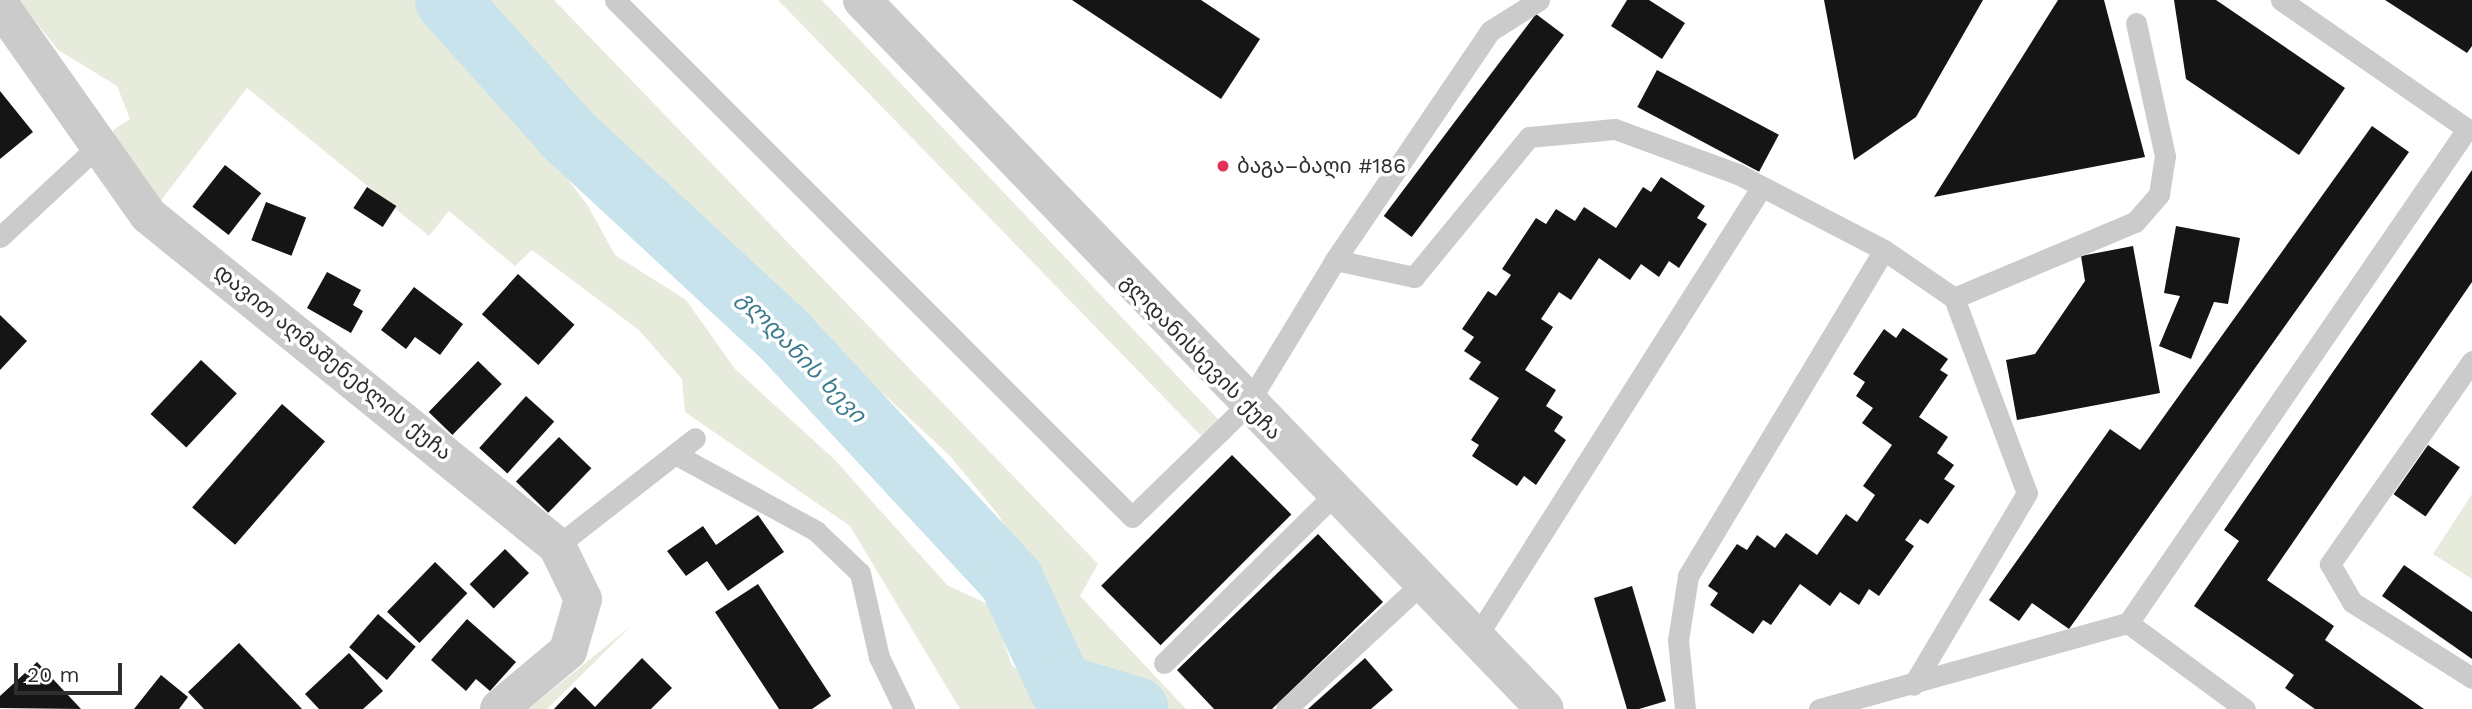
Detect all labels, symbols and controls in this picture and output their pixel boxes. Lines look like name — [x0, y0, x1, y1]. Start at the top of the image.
place label: ბაგა–ბაღი #186 — [1237, 153, 1406, 179]
marker: ბაგა–ბაღი #186 — [1215, 158, 1231, 174]
street label: დავით აღმაშენებლის ქუჩა — [209, 259, 457, 465]
street label: გლდანისხევის ქუჩა — [1116, 269, 1286, 445]
water label: გლდანის ხევი — [731, 285, 871, 429]
scale bar — [18, 650, 126, 694]
text: 20 m — [27, 662, 79, 687]

